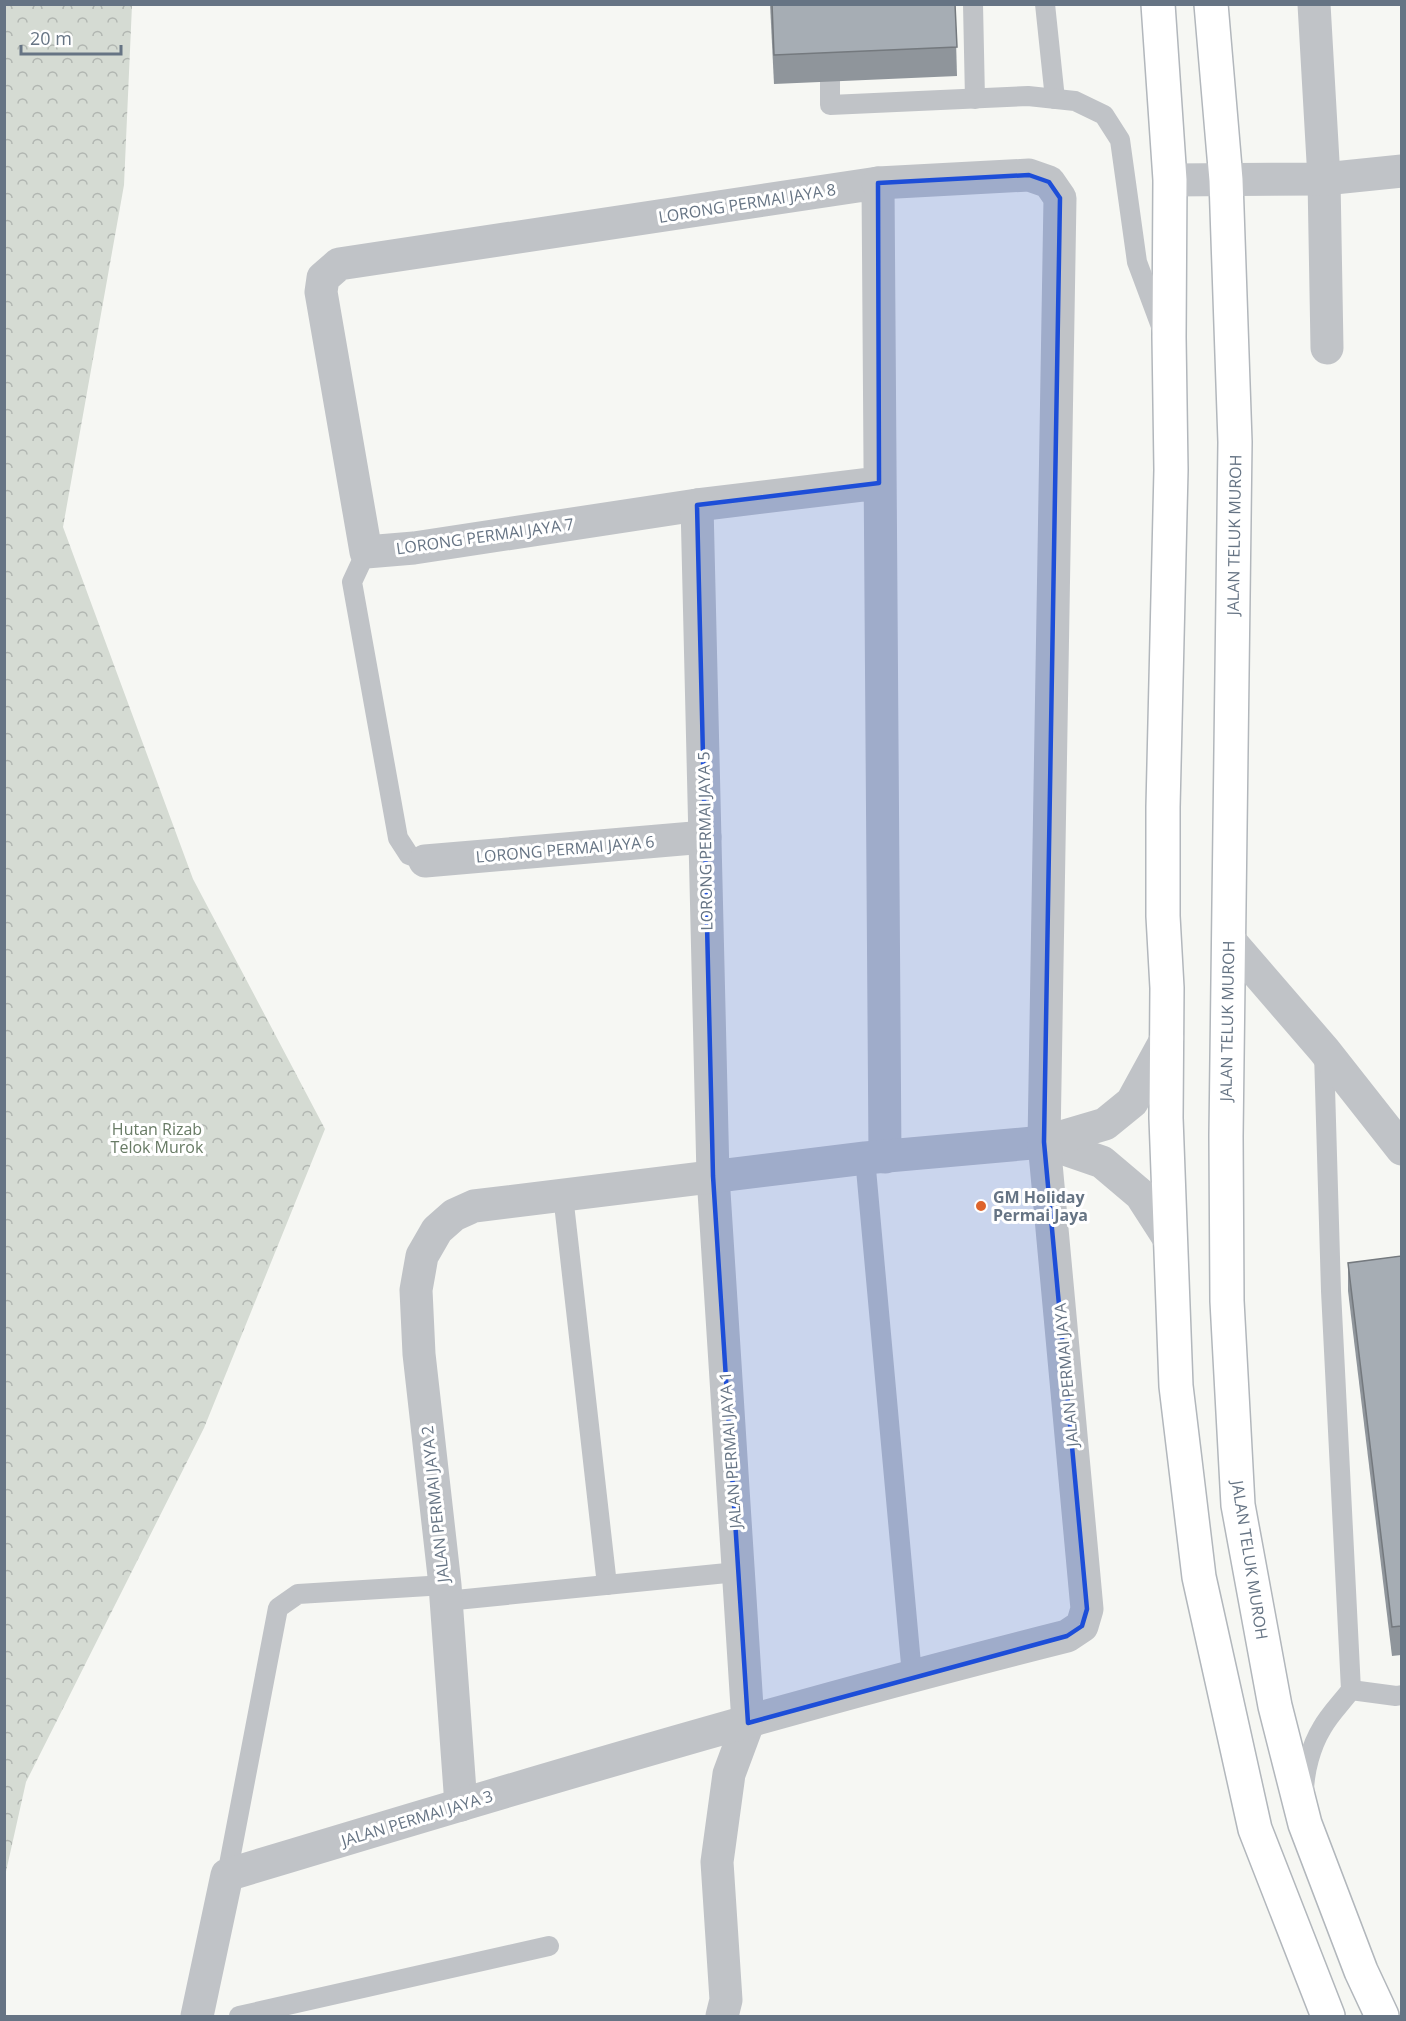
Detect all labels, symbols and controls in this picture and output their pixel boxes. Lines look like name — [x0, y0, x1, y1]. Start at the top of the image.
scale bar — [21, 18, 122, 56]
text: 20 m — [30, 26, 72, 50]
street label: LORONG PERMAI JAYA 8 — [657, 178, 837, 228]
street label: JALAN TELUK MUROH — [1222, 454, 1246, 618]
street label: LORONG PERMAI JAYA 7 — [395, 513, 575, 559]
street label: LORONG PERMAI JAYA 5 — [692, 751, 718, 931]
street label: LORONG PERMAI JAYA 6 — [475, 830, 655, 868]
street label: JALAN TELUK MUROH — [1215, 940, 1239, 1104]
park label: Hutan Rizab Telok Murok — [111, 1118, 204, 1158]
place label: GM Holiday Permai Jaya — [993, 1186, 1088, 1226]
marker: GM Holiday Permai Jaya — [974, 1199, 988, 1213]
street label: JALAN PERMAI JAYA — [1049, 1301, 1083, 1450]
street label: JALAN PERMAI JAYA 1 — [714, 1371, 747, 1531]
street label: JALAN PERMAI JAYA 2 — [416, 1425, 454, 1585]
street label: JALAN TELUK MUROH — [1226, 1477, 1273, 1641]
street label: JALAN PERMAI JAYA 3 — [337, 1784, 495, 1852]

